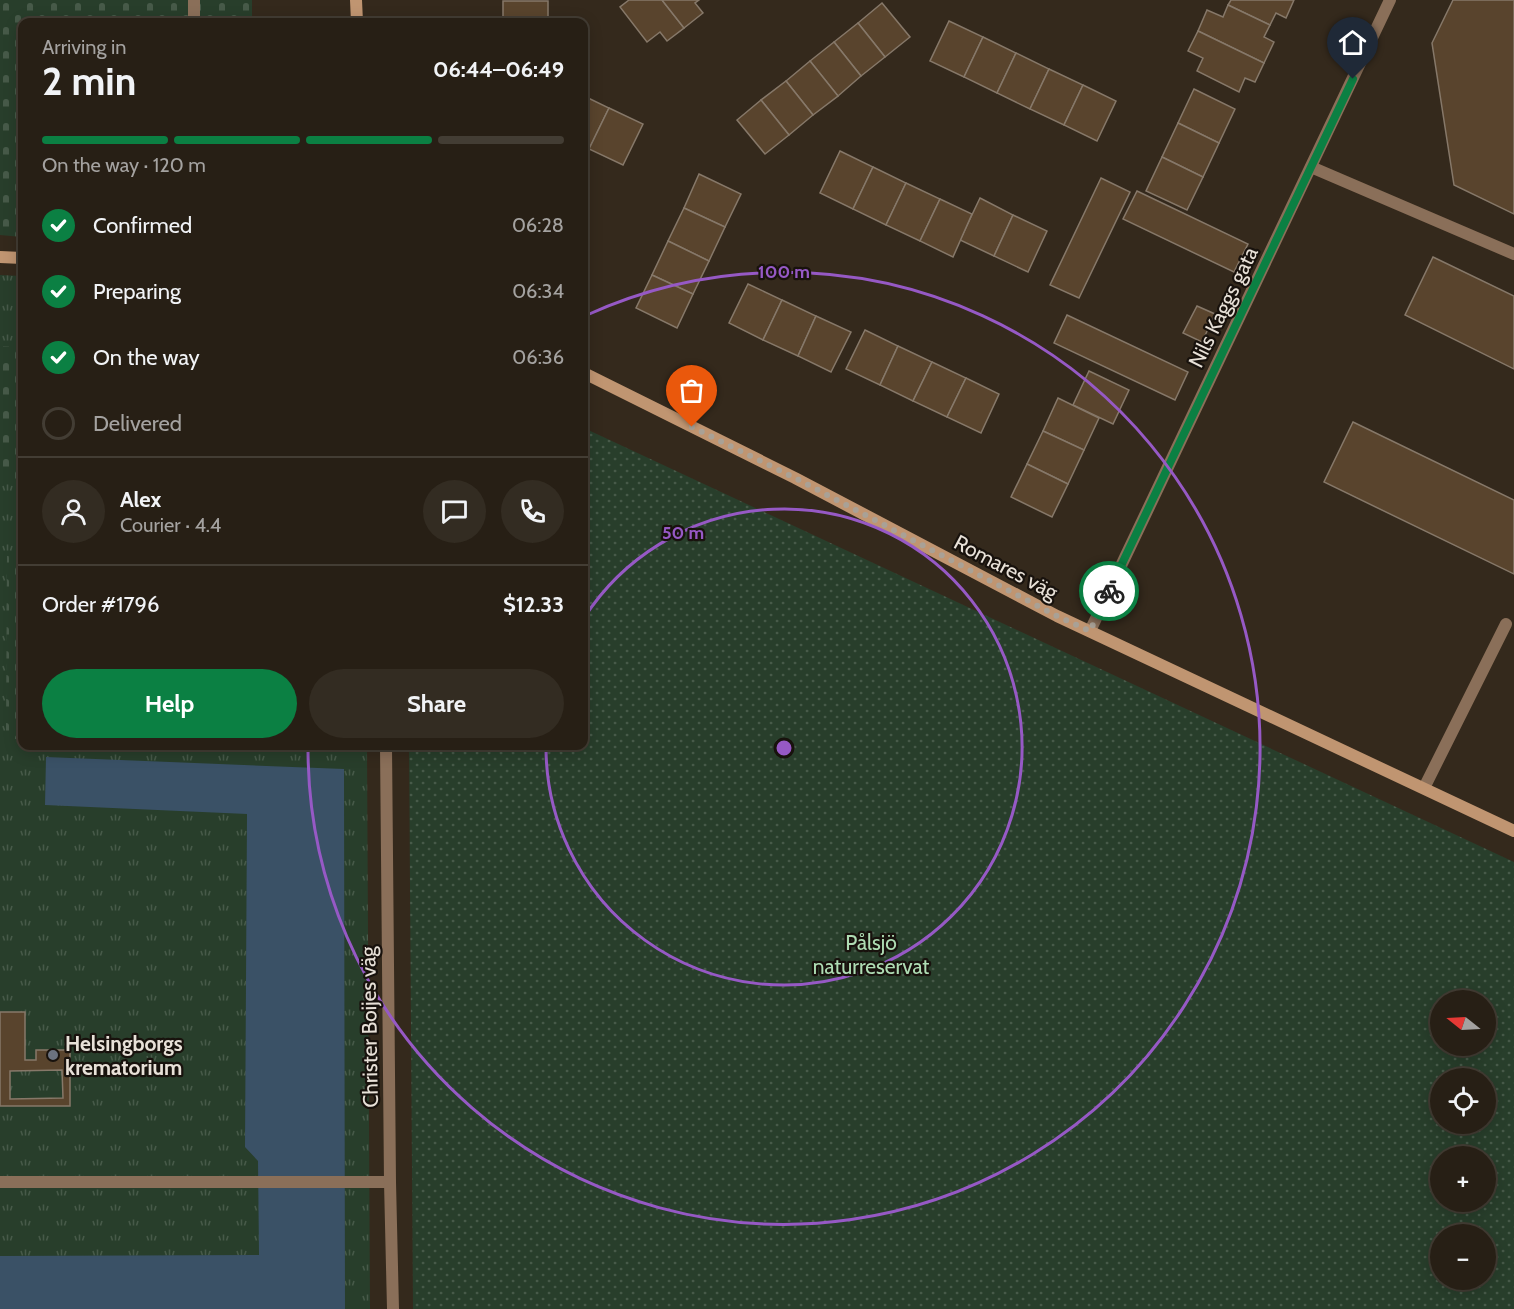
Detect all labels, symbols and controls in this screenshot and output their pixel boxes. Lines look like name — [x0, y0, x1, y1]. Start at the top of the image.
pin — [1327, 17, 1378, 79]
icon: home — [1336, 26, 1369, 59]
text: Arriving in — [42, 35, 126, 59]
text: 06:44–06:49 — [433, 56, 564, 83]
text: 2 min — [42, 57, 136, 105]
text: On the way · 120 m — [42, 153, 206, 177]
icon: check — [42, 209, 75, 242]
text: Confirmed — [93, 212, 192, 239]
text: 06:28 — [512, 213, 564, 237]
street label: Nils Kaggs gata — [1183, 243, 1263, 371]
text: 100 m — [758, 261, 810, 283]
icon: check — [42, 275, 75, 308]
text: Preparing — [93, 278, 181, 305]
text: 06:34 — [512, 279, 564, 303]
icon: check — [42, 341, 75, 374]
text: On the way — [93, 344, 200, 371]
text: 06:36 — [512, 345, 564, 369]
pin — [666, 365, 717, 427]
icon: bag — [675, 374, 708, 407]
text: Delivered — [93, 410, 182, 437]
button: person — [42, 480, 105, 543]
button: chat — [423, 480, 486, 543]
button: phone — [501, 480, 564, 543]
text: Alex — [120, 486, 161, 513]
text: Courier · 4.4 — [120, 513, 221, 537]
text: 50 m — [662, 522, 704, 544]
street label: Romares väg — [950, 529, 1062, 605]
courier — [1079, 561, 1139, 621]
icon: bike — [1093, 575, 1126, 608]
text: Order #1796 — [42, 591, 160, 618]
text: $12.33 — [503, 591, 564, 618]
button: Help — [42, 669, 297, 738]
button: Share — [309, 669, 564, 738]
centre of rings — [774, 738, 794, 758]
park label: Pålsjö naturreservat — [813, 930, 929, 979]
street label: Christer Boijes väg — [355, 946, 384, 1108]
north arrow — [1430, 990, 1496, 1056]
map controls — [1430, 990, 1496, 1290]
place label: Helsingborgs krematorium — [65, 1031, 183, 1080]
marker: Helsingborgs krematorium — [46, 1048, 60, 1062]
button: locate — [1430, 1068, 1496, 1134]
button: + — [1430, 1146, 1496, 1212]
button: − — [1430, 1224, 1496, 1290]

